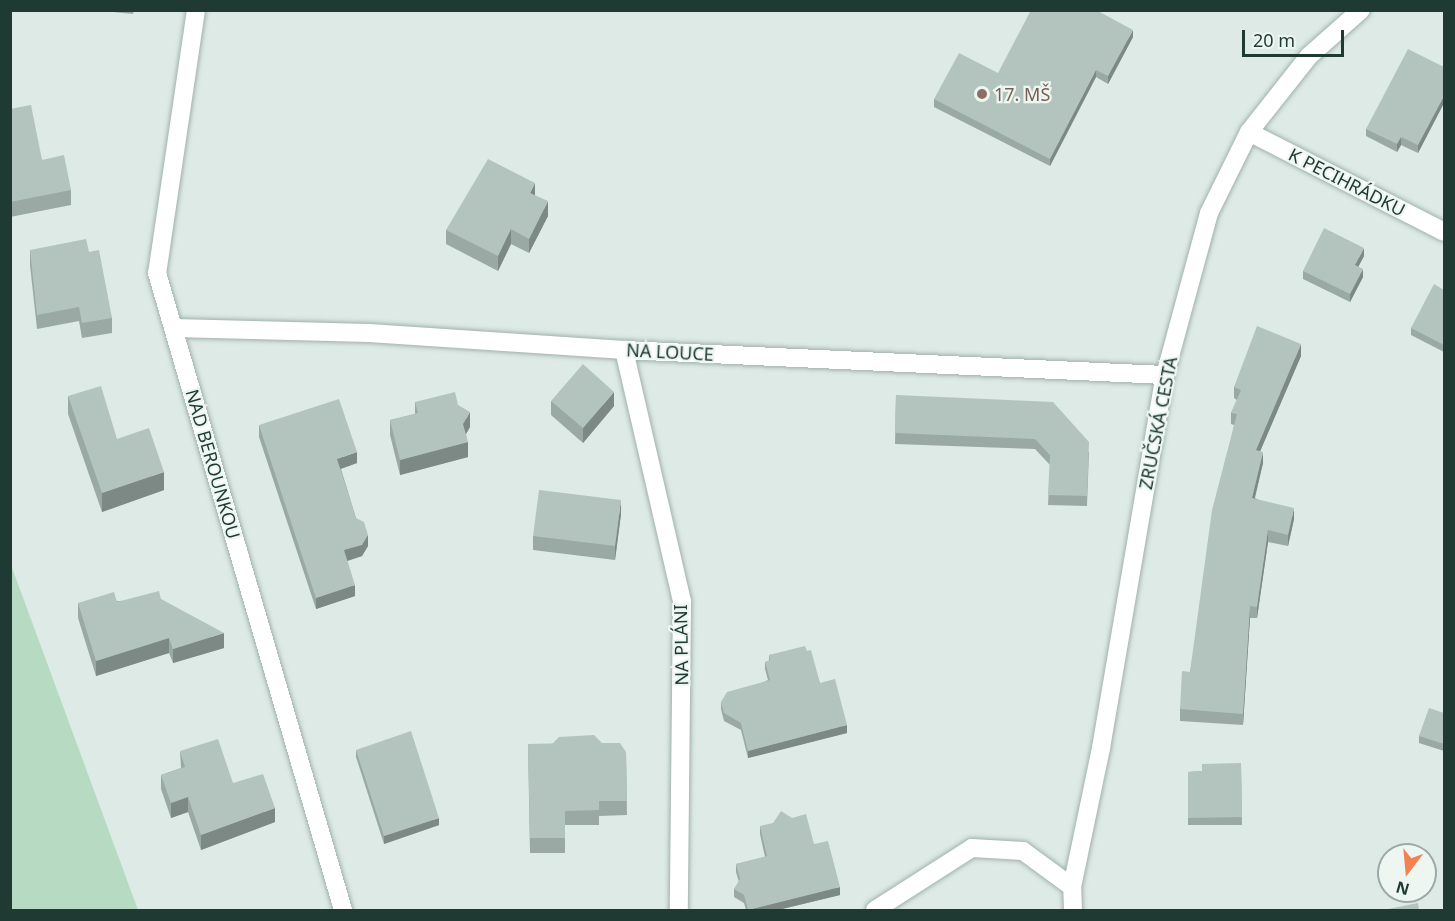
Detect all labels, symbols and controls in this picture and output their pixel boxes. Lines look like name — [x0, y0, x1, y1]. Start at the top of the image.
scale bar — [1245, 18, 1347, 56]
text: 20 m — [1253, 28, 1295, 52]
place label: 17. MŠ — [994, 83, 1050, 105]
marker: 17. MŠ — [975, 87, 989, 101]
street label: K PECIHRÁDKU — [1285, 143, 1409, 221]
street label: NA LOUCE — [626, 339, 714, 365]
street label: ZRUČSKÁ CESTA — [1135, 355, 1181, 491]
street label: NAD BEROUNKOU — [181, 387, 245, 541]
street label: NA PLÁNI — [669, 604, 693, 686]
north arrow — [1377, 843, 1437, 903]
text: N — [1393, 876, 1412, 901]

